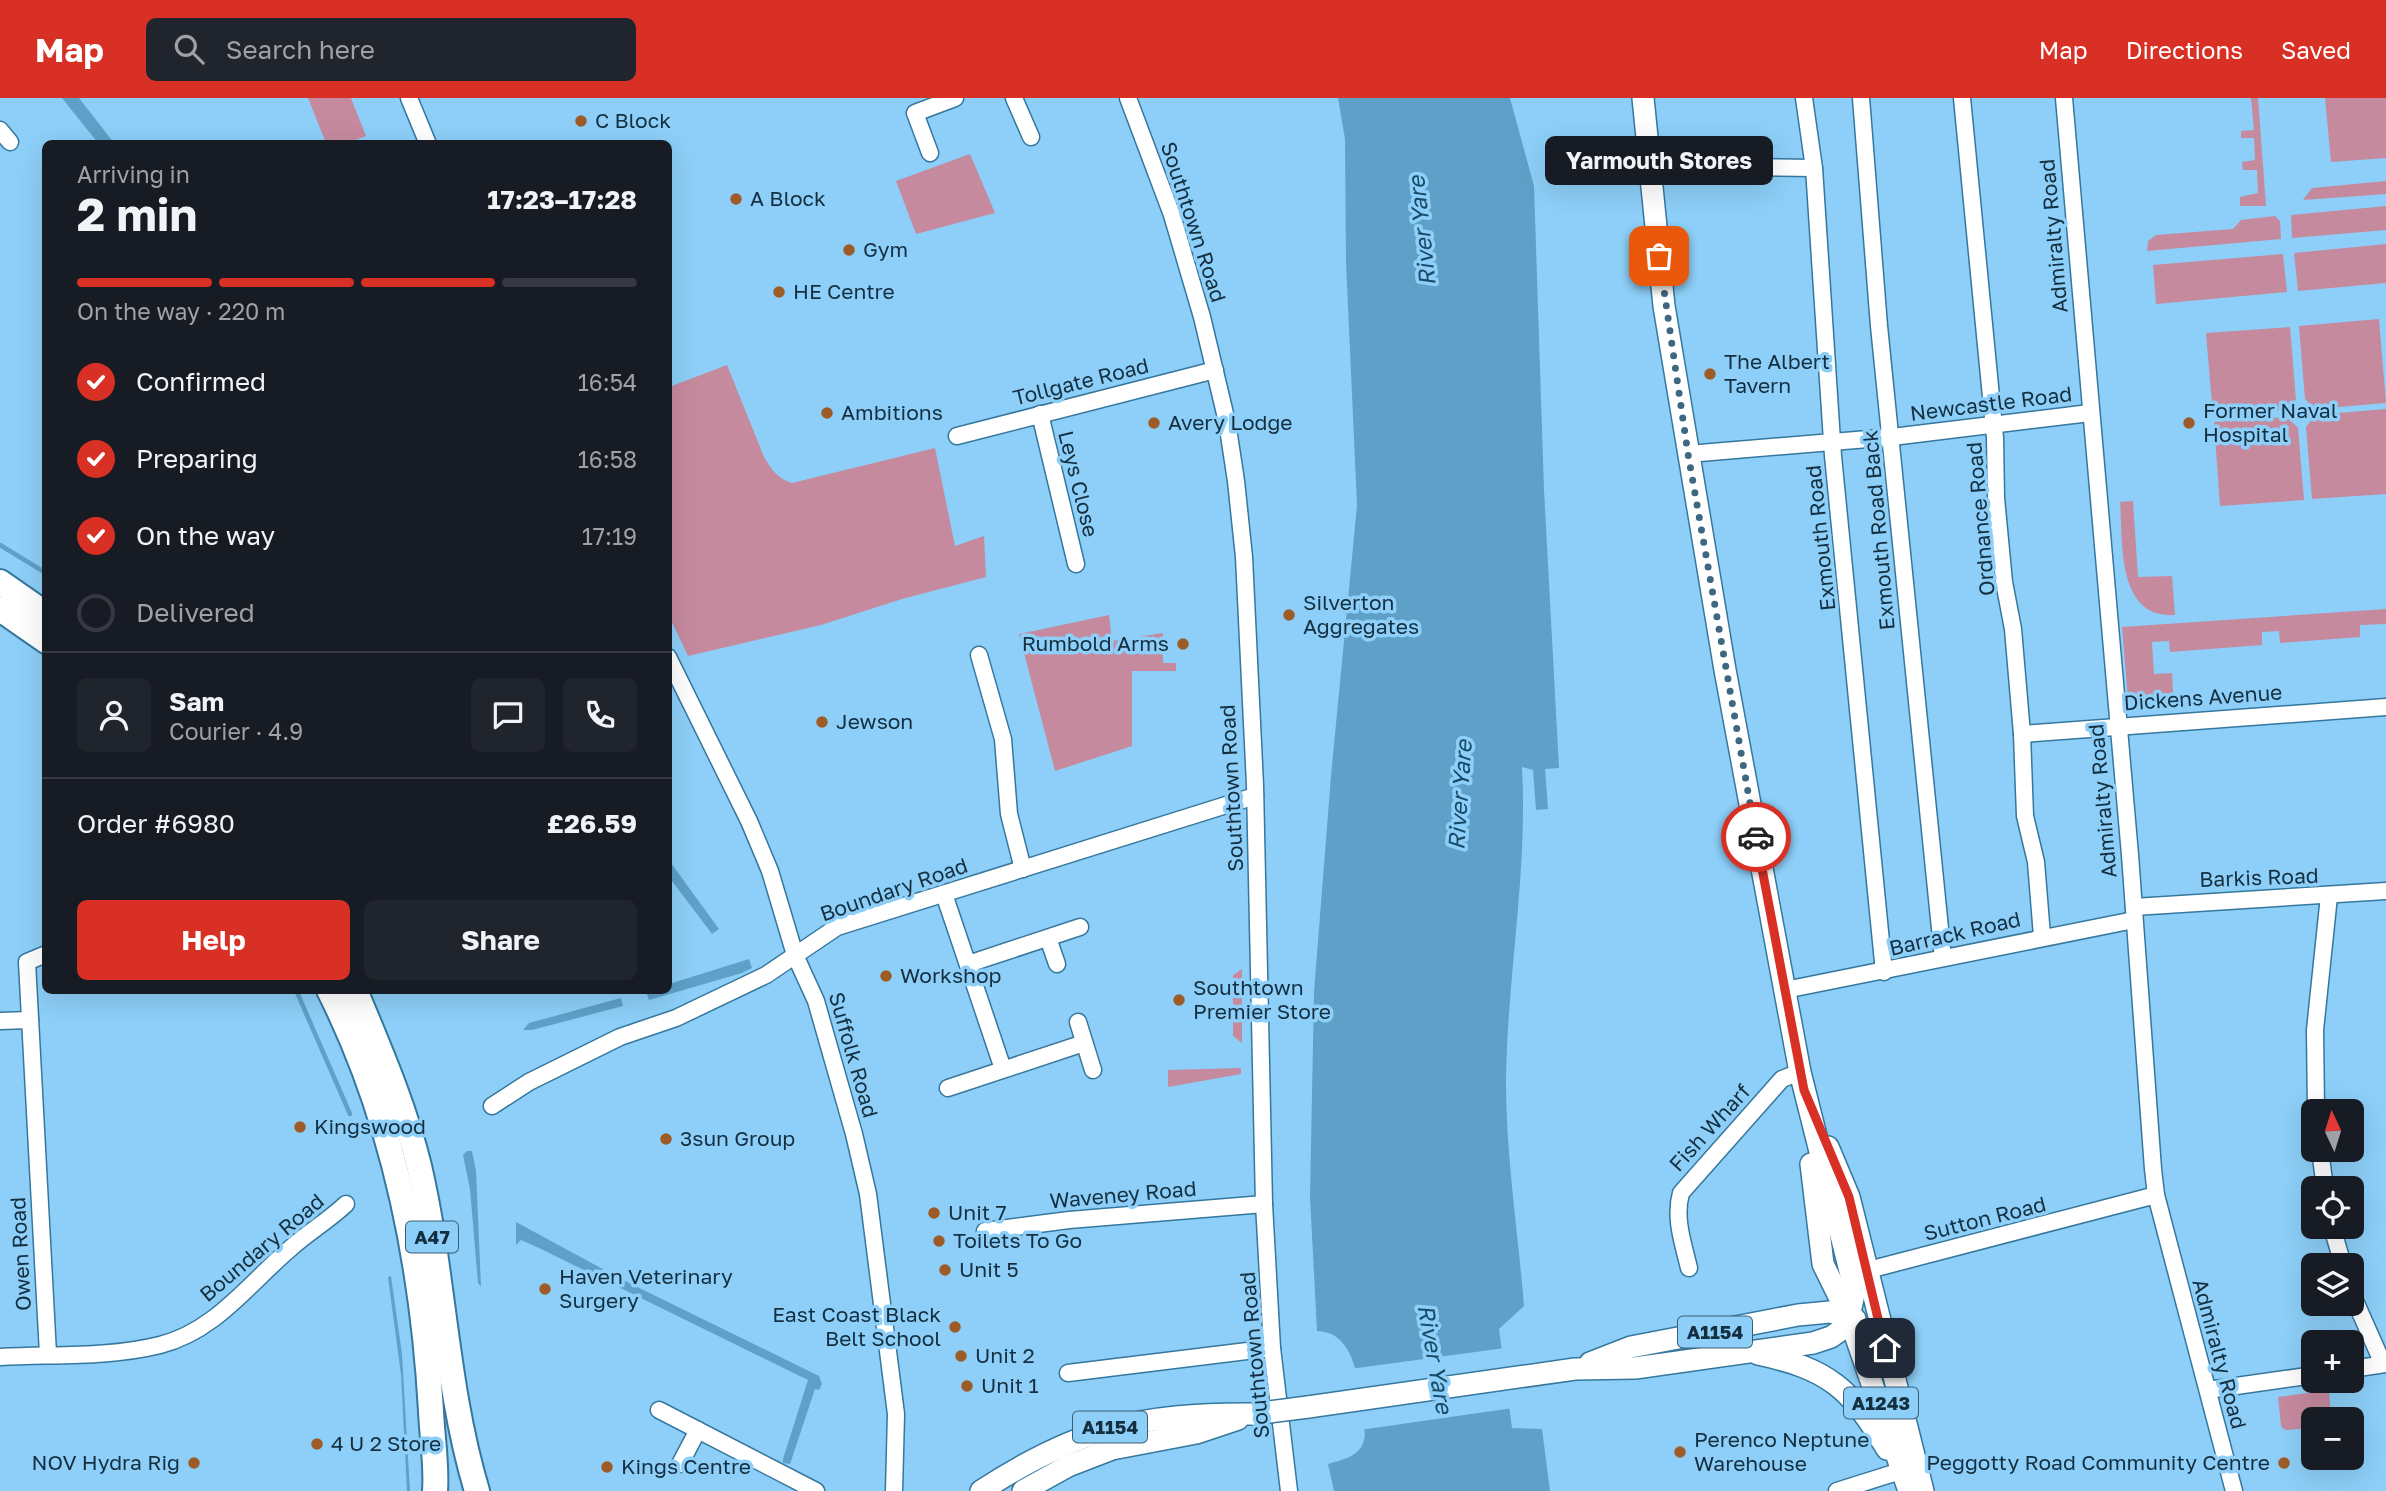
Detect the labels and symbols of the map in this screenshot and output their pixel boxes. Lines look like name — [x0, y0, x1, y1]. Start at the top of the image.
place label: C Block — [595, 107, 671, 133]
marker: C Block — [573, 113, 589, 129]
callout: Yarmouth Stores — [1545, 137, 1773, 186]
street label: Southtown Road — [1156, 138, 1232, 305]
street label: Admiralty Road — [2033, 158, 2073, 314]
water label: River Yare — [1401, 173, 1441, 287]
place label: A Block — [750, 185, 826, 211]
marker: A Block — [728, 191, 744, 207]
pin — [1629, 226, 1689, 286]
place label: Gym — [863, 236, 908, 262]
marker: Gym — [841, 242, 857, 258]
place label: HE Centre — [793, 278, 895, 304]
marker: HE Centre — [771, 284, 787, 300]
place label: The Albert Tavern — [1724, 348, 1830, 398]
street label: Tollgate Road — [1010, 352, 1151, 410]
marker: The Albert Tavern — [1702, 366, 1718, 382]
street label: Newcastle Road — [1908, 380, 2073, 426]
place label: Former Naval Hospital — [2203, 397, 2337, 447]
place label: Ambitions — [841, 399, 943, 425]
marker: Ambitions — [819, 405, 835, 421]
place label: Avery Lodge — [1168, 409, 1293, 435]
marker: Avery Lodge — [1146, 415, 1162, 431]
marker: Former Naval Hospital — [2181, 415, 2197, 431]
street label: Leys Close — [1053, 428, 1105, 539]
street label: Exmouth Road Back — [1856, 429, 1900, 631]
street label: Ordnance Road — [1960, 441, 2000, 597]
street label: Exmouth Road — [1799, 464, 1841, 612]
place label: Silverton Aggregates — [1303, 589, 1419, 639]
marker: Silverton Aggregates — [1281, 607, 1297, 623]
place label: Rumbold Arms — [1022, 630, 1169, 656]
marker: Rumbold Arms — [1175, 636, 1191, 652]
street label: Dickens Avenue — [2123, 678, 2283, 716]
street label: Southtown Road — [1214, 704, 1248, 872]
place label: Jewson — [836, 708, 913, 734]
marker: Jewson — [814, 714, 830, 730]
street label: Admiralty Road — [2082, 723, 2122, 879]
water label: River Yare — [1441, 737, 1477, 851]
courier — [1721, 802, 1791, 872]
street label: Boundary Road — [816, 852, 971, 926]
street label: Barkis Road — [2199, 862, 2319, 892]
street label: Barrack Road — [1887, 905, 2023, 961]
place label: Workshop — [900, 962, 1002, 988]
marker: Workshop — [878, 968, 894, 984]
place label: Southtown Premier Store — [1193, 974, 1331, 1024]
street label: Suffolk Road — [824, 989, 884, 1120]
marker: Southtown Premier Store — [1171, 992, 1187, 1008]
street label: Fish Wharf — [1663, 1078, 1755, 1176]
north arrow — [2301, 1099, 2364, 1162]
place label: Kingswood — [314, 1113, 426, 1139]
marker: Kingswood — [292, 1119, 308, 1135]
place label: 3sun Group — [680, 1125, 795, 1151]
marker: 3sun Group — [658, 1131, 674, 1147]
street label: Waveney Road — [1048, 1175, 1197, 1213]
street label: Boundary Road — [194, 1188, 329, 1307]
street label: Sutton Road — [1921, 1190, 2049, 1246]
street label: Owen Road — [4, 1196, 36, 1312]
place label: Unit 7 — [948, 1199, 1007, 1225]
marker: Unit 7 — [926, 1205, 942, 1221]
road number: A47 — [406, 1222, 458, 1252]
place label: Toilets To Go — [953, 1227, 1082, 1253]
marker: Toilets To Go — [931, 1233, 947, 1249]
place label: Unit 5 — [959, 1256, 1019, 1282]
marker: Unit 5 — [937, 1262, 953, 1278]
place label: Haven Veterinary Surgery — [559, 1263, 733, 1313]
street label: Southtown Road — [1234, 1271, 1274, 1440]
street label: Admiralty Road — [2187, 1276, 2253, 1432]
marker: Haven Veterinary Surgery — [537, 1281, 553, 1297]
place label: East Coast Black Belt School — [772, 1301, 941, 1351]
water label: River Yare — [1413, 1302, 1460, 1417]
road number: A1154 — [1678, 1316, 1752, 1348]
pin — [1855, 1318, 1915, 1378]
marker: East Coast Black Belt School — [947, 1319, 963, 1335]
place label: Unit 2 — [975, 1342, 1035, 1368]
marker: Unit 2 — [953, 1348, 969, 1364]
place label: Unit 1 — [981, 1372, 1039, 1398]
marker: Unit 1 — [959, 1378, 975, 1394]
road number: A1243 — [1844, 1387, 1918, 1418]
road number: A1154 — [1073, 1412, 1147, 1442]
place label: Perenco Neptune Warehouse — [1694, 1426, 1869, 1476]
place label: 4 U 2 Store — [331, 1430, 441, 1456]
marker: 4 U 2 Store — [309, 1436, 325, 1452]
marker: Perenco Neptune Warehouse — [1672, 1444, 1688, 1460]
place label: NOV Hydra Rig — [31, 1449, 180, 1475]
place label: Peggotty Road Community Centre — [1926, 1449, 2270, 1475]
place label: Kings Centre — [621, 1453, 751, 1479]
marker: NOV Hydra Rig — [186, 1455, 202, 1471]
marker: Peggotty Road Community Centre — [2276, 1455, 2292, 1471]
marker: Kings Centre — [599, 1459, 615, 1475]

